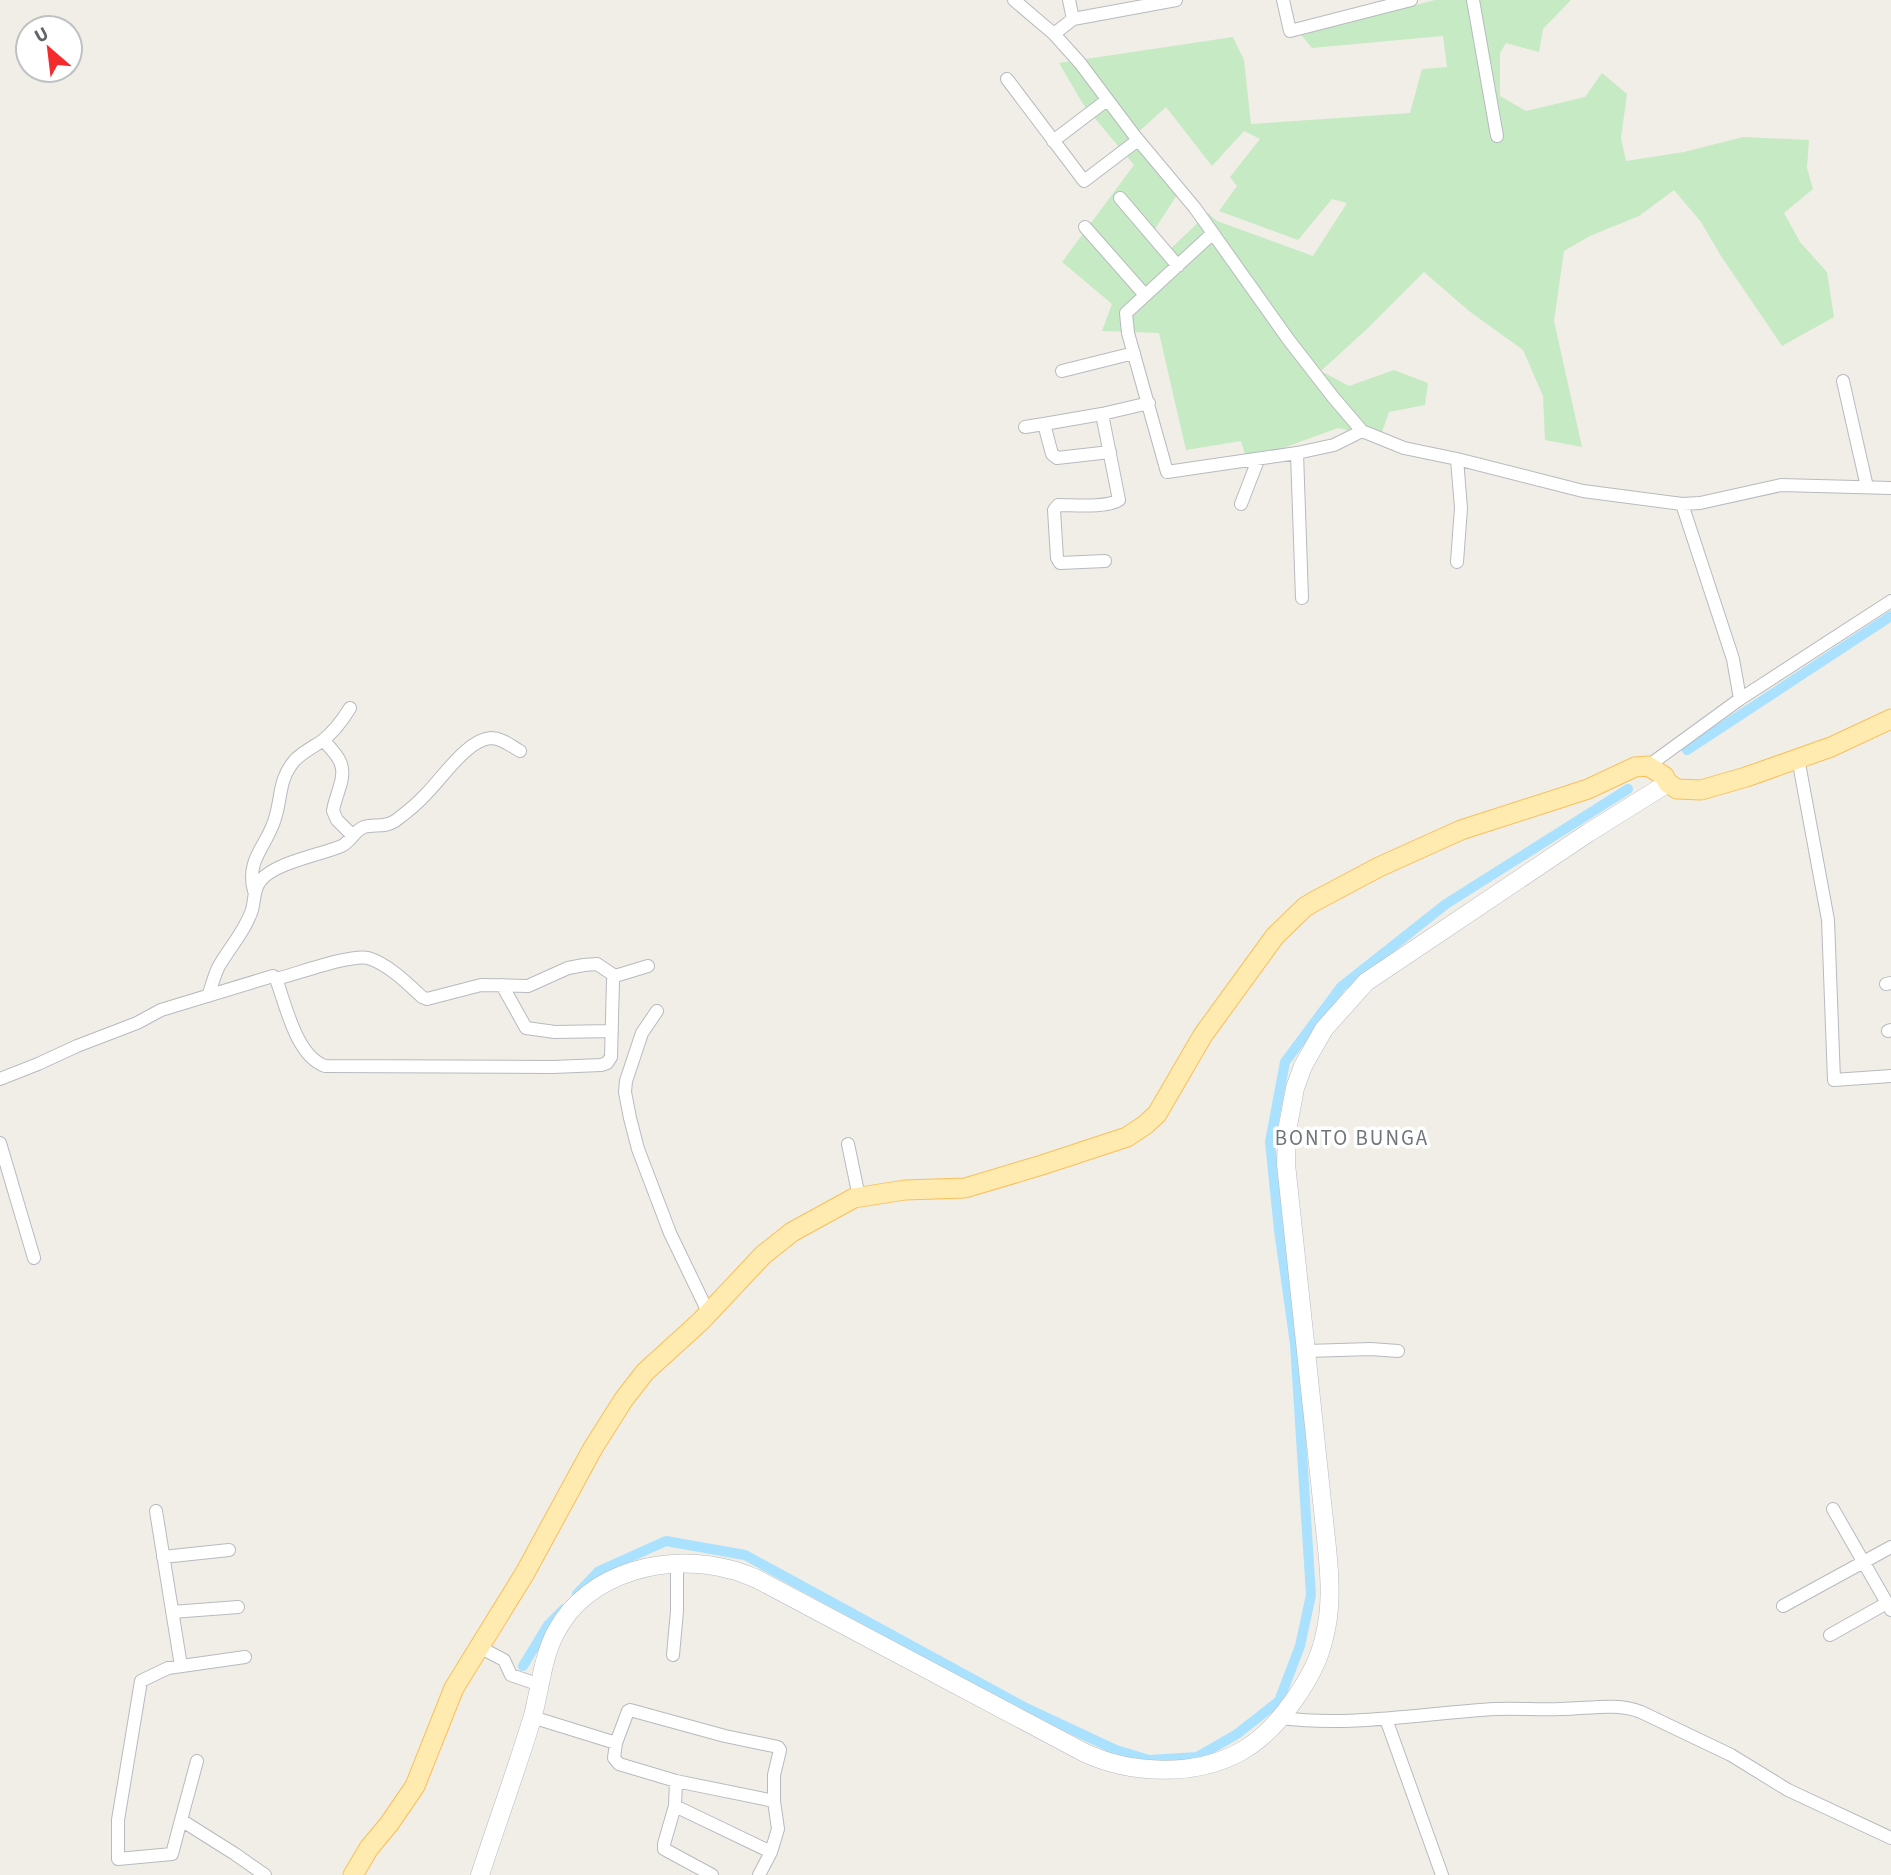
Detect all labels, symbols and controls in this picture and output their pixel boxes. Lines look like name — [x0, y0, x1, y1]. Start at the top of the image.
north arrow — [14, 14, 84, 84]
text: U — [30, 20, 54, 50]
district label: BONTO BUNGA — [1275, 1123, 1429, 1153]

